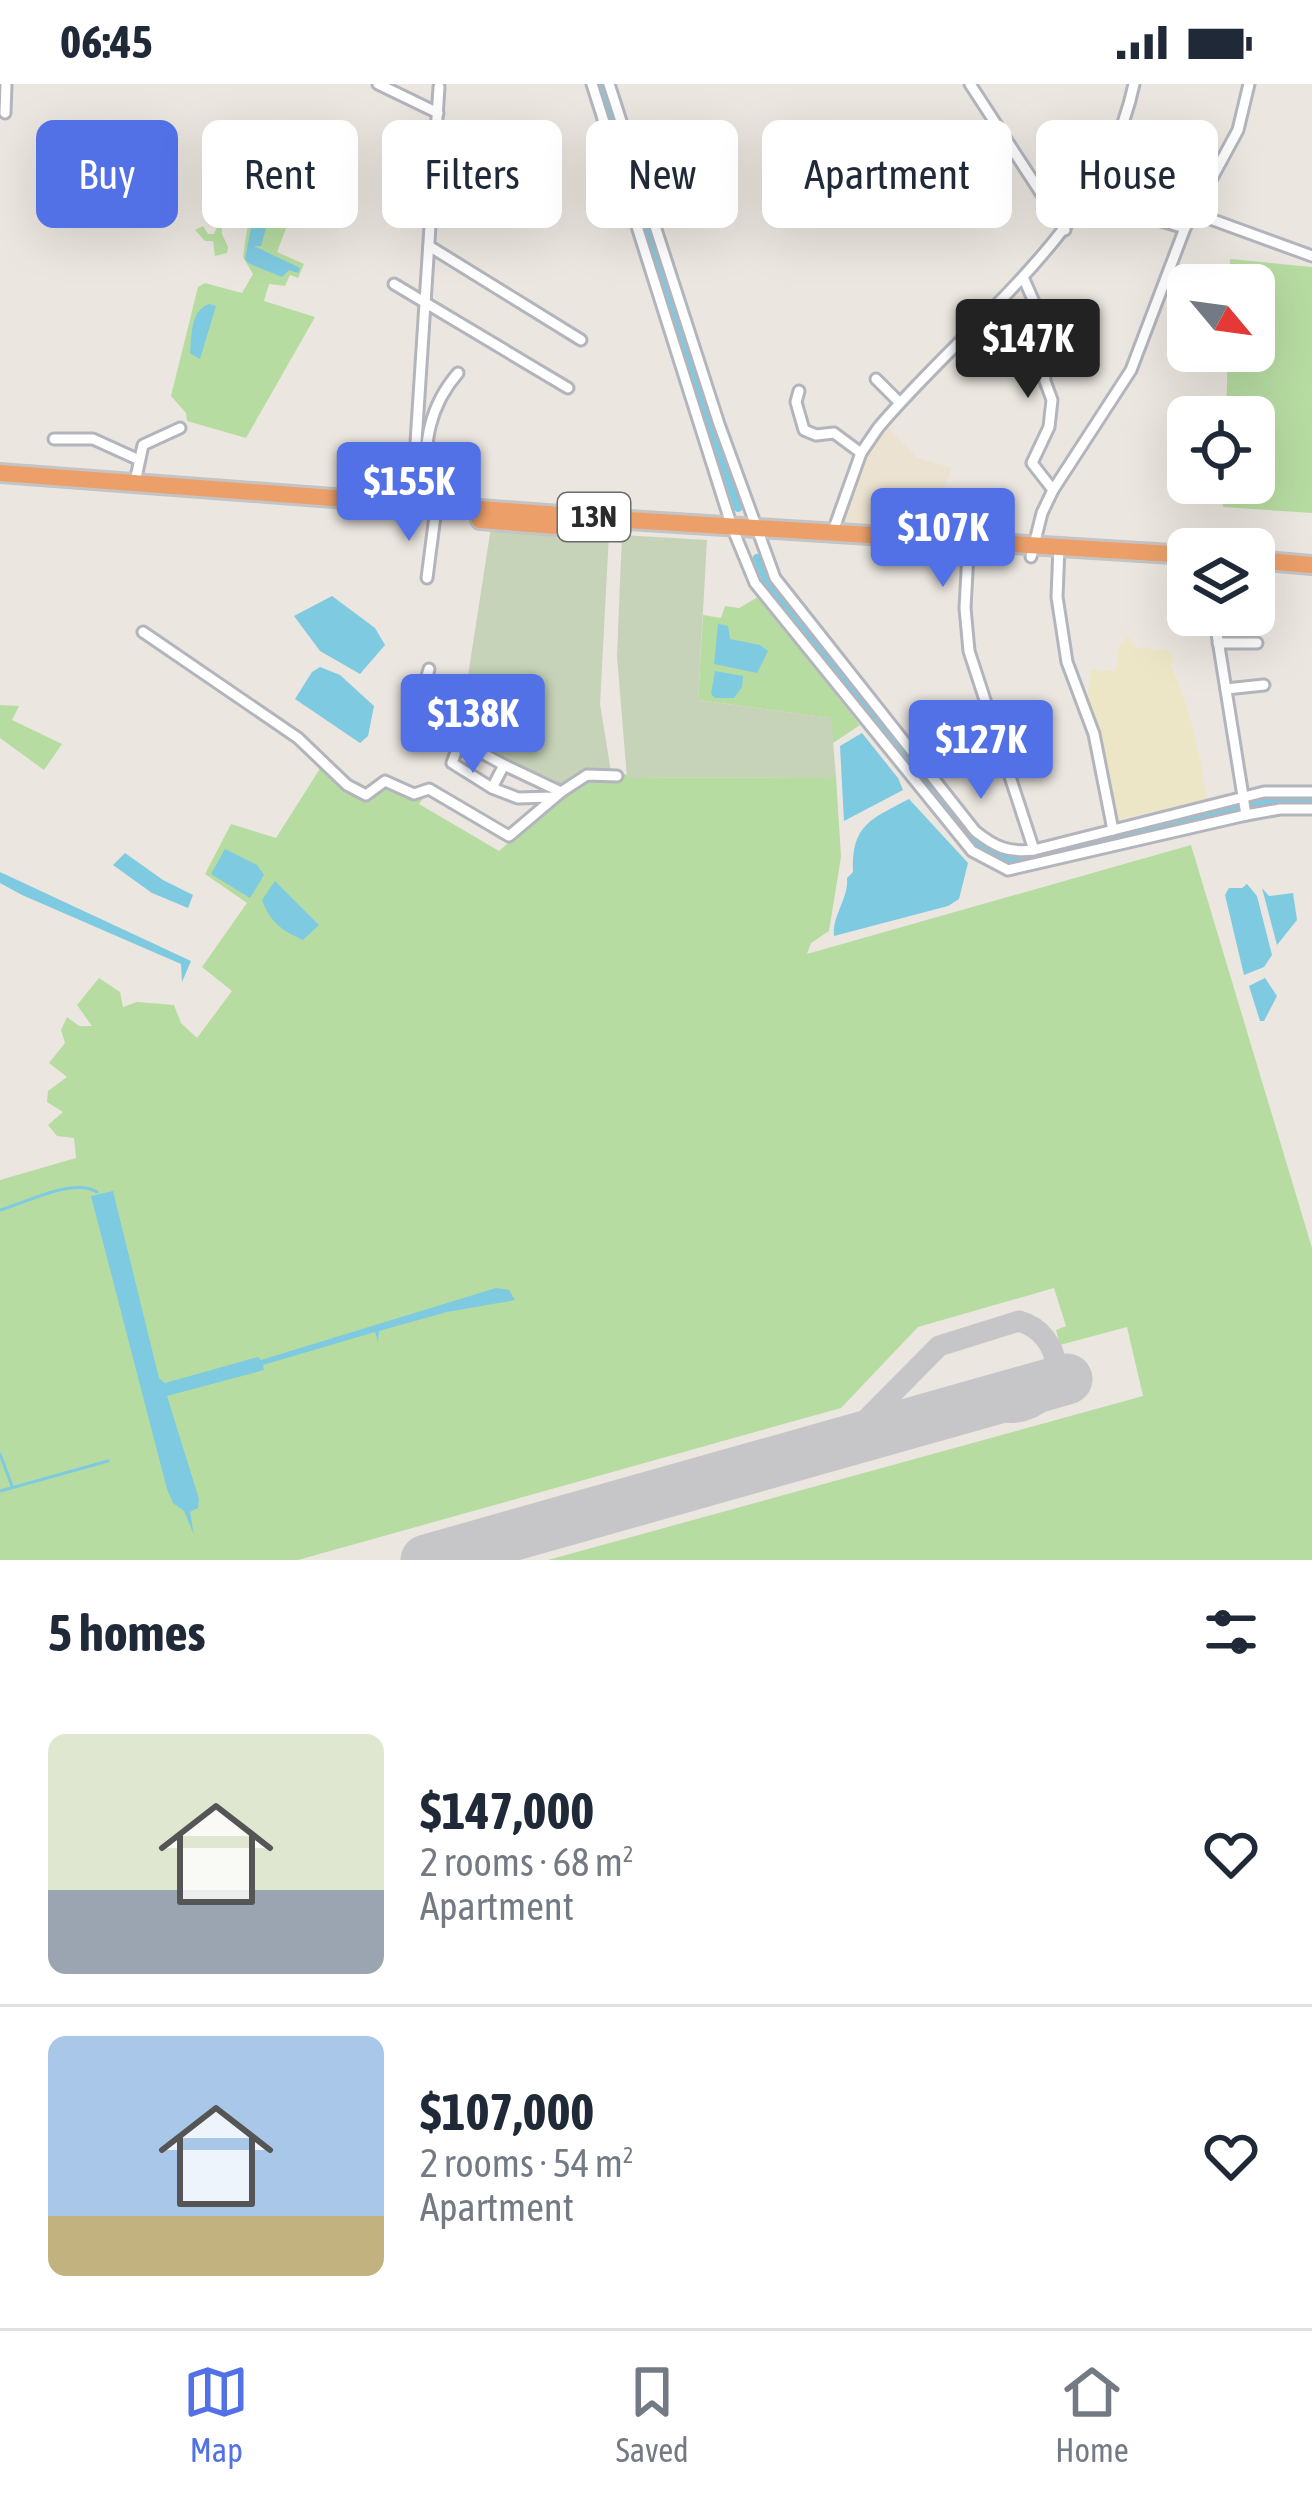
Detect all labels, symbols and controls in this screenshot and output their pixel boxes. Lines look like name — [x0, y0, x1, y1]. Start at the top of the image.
text: 06:45 — [60, 16, 153, 68]
chip: Buy — [36, 120, 178, 228]
chip: Rent — [202, 120, 358, 228]
chip: Filters — [382, 120, 562, 228]
chip: New — [586, 120, 738, 228]
chip: Apartment — [762, 120, 1012, 228]
chip: House — [1036, 120, 1218, 228]
north arrow — [1167, 264, 1275, 372]
map controls — [1167, 264, 1275, 636]
pin: $147K — [944, 299, 1112, 401]
text: $147K — [983, 316, 1073, 360]
button: locate — [1167, 396, 1275, 504]
pin: $155K — [325, 442, 493, 544]
text: $155K — [364, 459, 454, 503]
pin: $107K — [859, 488, 1027, 590]
road number: 13N — [558, 493, 630, 541]
text: $107K — [898, 505, 988, 549]
button: layers — [1167, 528, 1275, 636]
pin: $138K — [389, 674, 557, 776]
text: $138K — [428, 691, 518, 735]
pin: $127K — [897, 700, 1065, 802]
text: $127K — [936, 717, 1026, 761]
icon: filters — [1198, 1599, 1264, 1665]
text: 5 homes — [48, 1603, 206, 1662]
text: $147,000 — [420, 1781, 594, 1840]
icon: home — [144, 1782, 288, 1926]
icon: heart — [1198, 1821, 1264, 1887]
text: 2 rooms · 68 m² — [420, 1840, 634, 1884]
text: Apartment — [420, 1884, 574, 1928]
text: $107,000 — [420, 2082, 594, 2141]
icon: home — [144, 2084, 288, 2228]
icon: heart — [1198, 2123, 1264, 2189]
text: 2 rooms · 54 m² — [420, 2141, 634, 2185]
text: Apartment — [420, 2185, 574, 2229]
tab: Map — [183, 2359, 249, 2469]
tab: Saved — [616, 2359, 689, 2469]
tab: Home — [1055, 2359, 1129, 2469]

